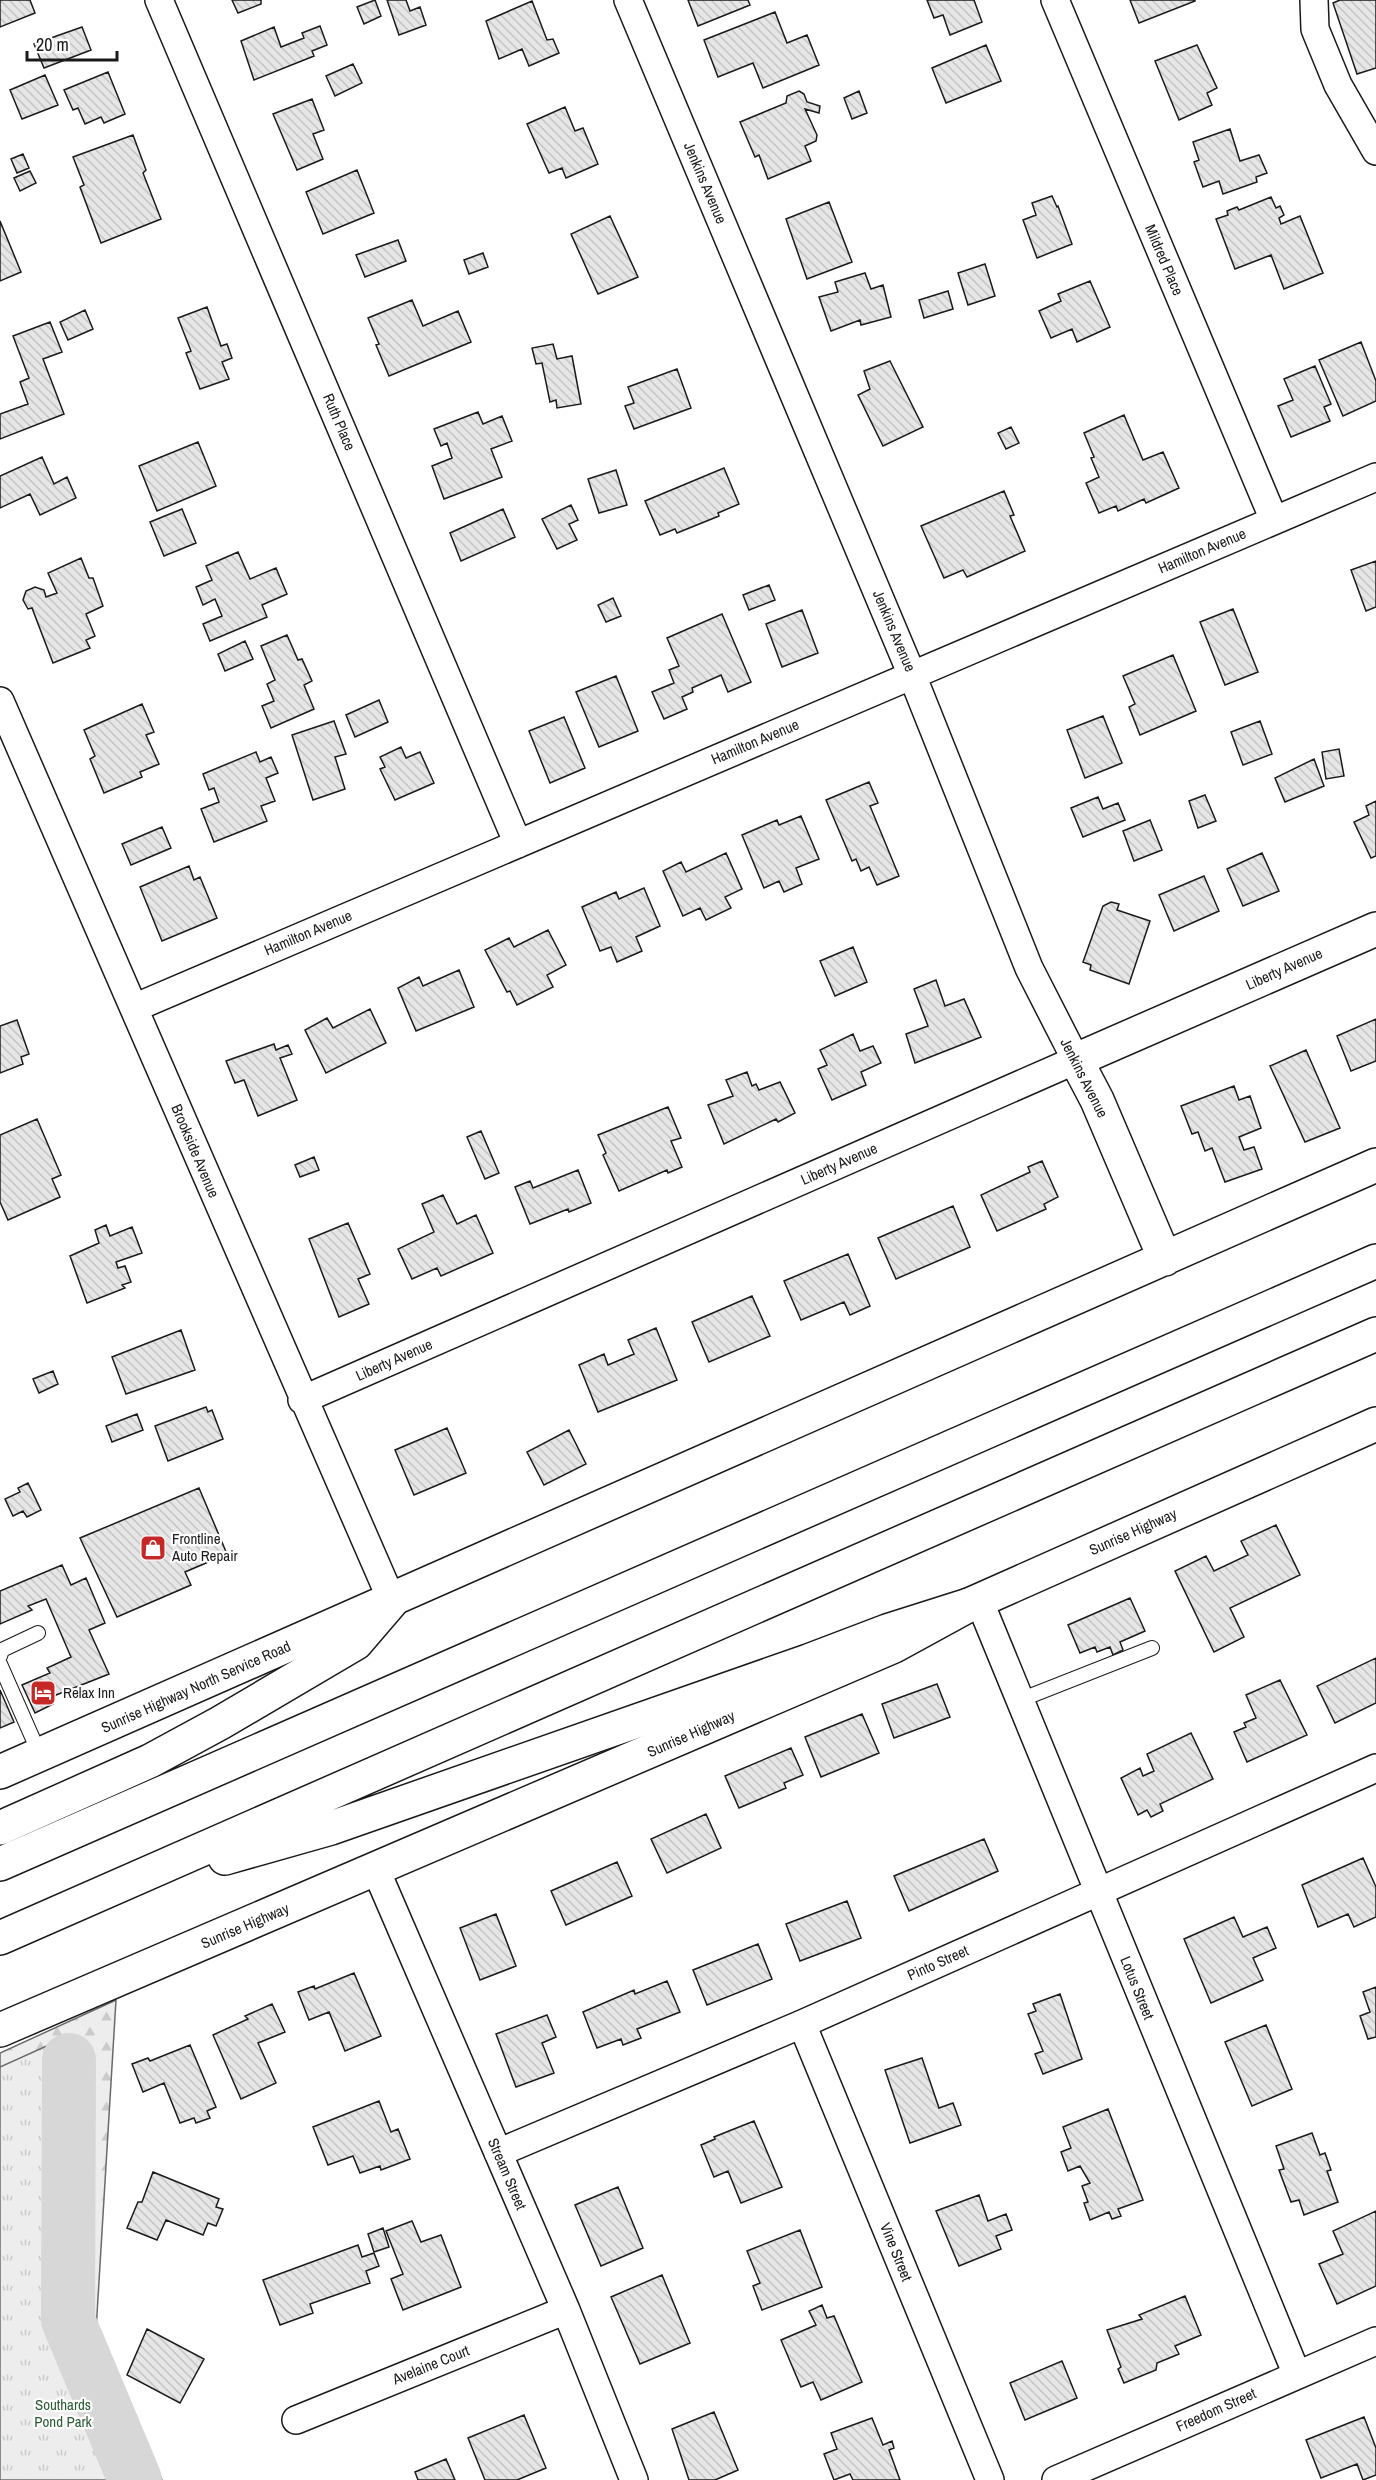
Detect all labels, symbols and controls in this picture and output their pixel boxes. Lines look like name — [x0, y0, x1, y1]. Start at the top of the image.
scale bar — [27, 24, 117, 62]
text: 20 m — [36, 32, 69, 57]
street label: Jenkins Avenue — [679, 139, 732, 227]
street label: Mildred Place — [1140, 221, 1189, 299]
street label: Ruth Place — [318, 390, 361, 454]
street label: Hamilton Avenue — [1155, 523, 1249, 578]
street label: Jenkins Avenue — [868, 587, 921, 675]
street label: Hamilton Avenue — [708, 714, 802, 769]
street label: Hamilton Avenue — [261, 905, 355, 960]
street label: Liberty Avenue — [1242, 942, 1326, 995]
street label: Jenkins Avenue — [1055, 1034, 1114, 1121]
street label: Brookside Avenue — [166, 1101, 225, 1201]
street label: Liberty Avenue — [797, 1137, 881, 1190]
street label: Liberty Avenue — [352, 1333, 436, 1386]
street label: Sunrise Highway — [1086, 1503, 1181, 1560]
place label: Frontline Auto Repair — [171, 1528, 238, 1566]
shop icon: Frontline Auto Repair — [138, 1533, 168, 1563]
street label: Sunrise Highway North Service Road — [98, 1635, 294, 1738]
hotel icon: Relax Inn — [28, 1678, 58, 1708]
place label: Relax Inn — [63, 1682, 115, 1703]
street label: Sunrise Highway — [644, 1705, 739, 1762]
street label: Sunrise Highway — [198, 1897, 293, 1954]
street label: Pinto Street — [904, 1940, 972, 1985]
street label: Lotus Street — [1115, 1953, 1160, 2023]
street label: Stream Street — [483, 2135, 532, 2213]
street label: Vine Street — [875, 2219, 918, 2285]
street label: Avelaine Court — [388, 2339, 473, 2390]
street label: Freedom Street — [1172, 2382, 1260, 2437]
park label: Southards Pond Park — [34, 2394, 93, 2432]

